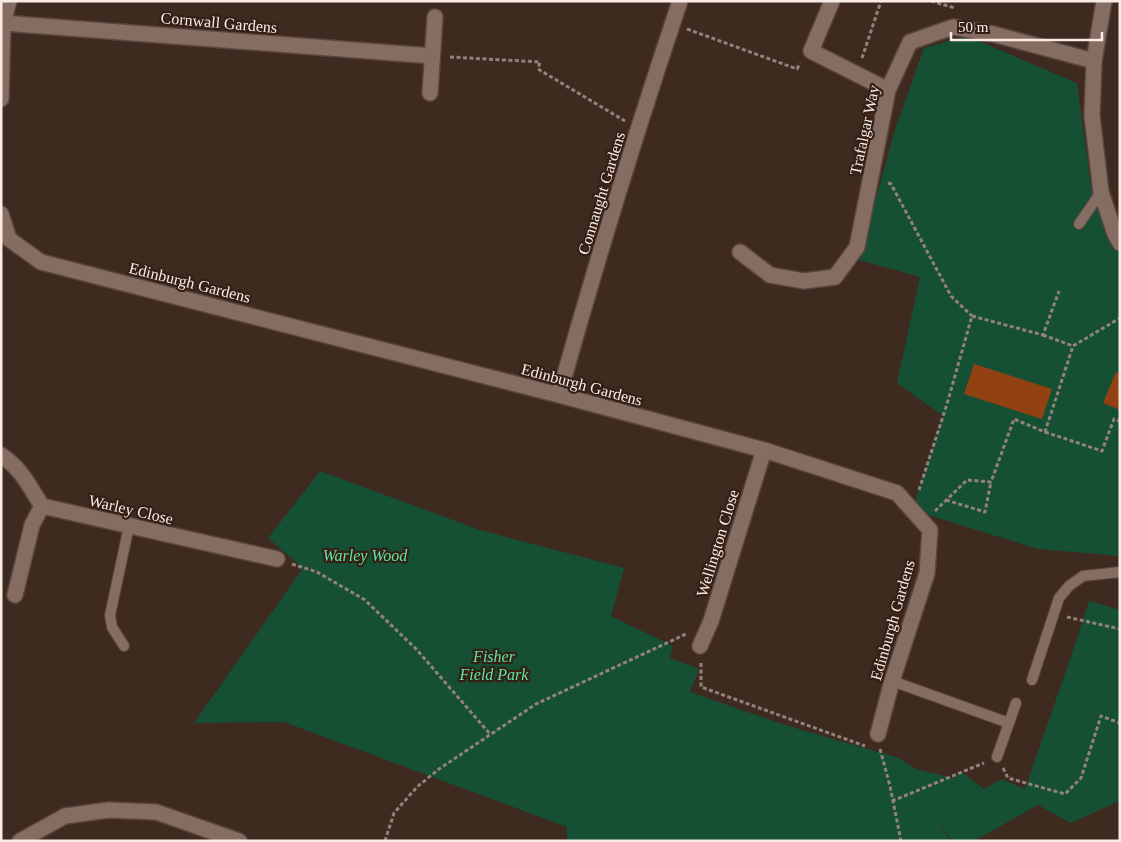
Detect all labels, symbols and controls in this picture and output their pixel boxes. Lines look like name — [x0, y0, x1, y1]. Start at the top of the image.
street label: Cornwall Gardens — [160, 9, 278, 36]
scale bar — [951, 10, 1102, 42]
text: 50 m — [958, 19, 989, 35]
street label: Trafalgar Way — [847, 84, 883, 177]
street label: Connaught Gardens — [575, 130, 629, 257]
street label: Edinburgh Gardens — [127, 259, 252, 307]
street label: Edinburgh Gardens — [519, 360, 644, 410]
street label: Wellington Close — [693, 488, 743, 599]
street label: Warley Close — [87, 492, 175, 528]
park label: Warley Wood — [323, 547, 408, 565]
street label: Edinburgh Gardens — [867, 558, 919, 683]
park label: Fisher Field Park — [459, 648, 529, 683]

